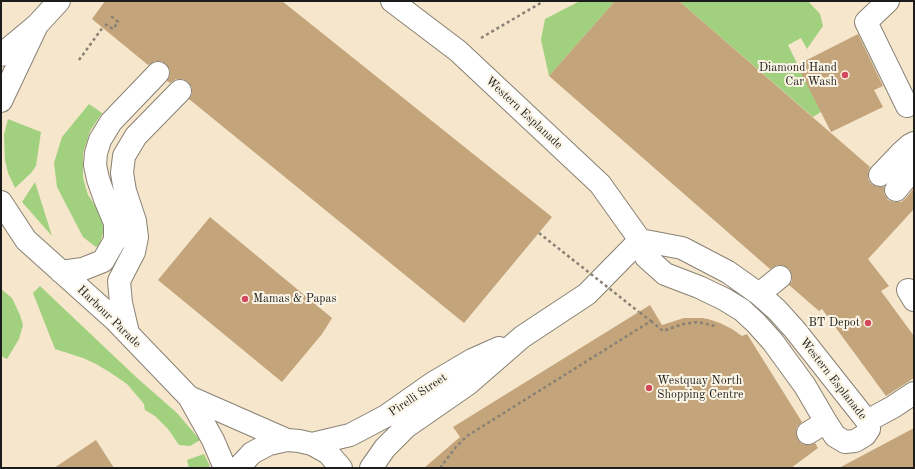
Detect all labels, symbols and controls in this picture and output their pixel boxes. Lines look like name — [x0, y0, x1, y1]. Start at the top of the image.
place label: Diamond Hand Car Wash — [759, 61, 837, 89]
marker: Diamond Hand Car Wash — [840, 70, 850, 80]
street label: Western Esplanade — [483, 74, 565, 152]
street label: Harbour Parade — [74, 283, 144, 351]
place label: Mamas & Papas — [253, 292, 337, 306]
marker: Mamas & Papas — [240, 294, 250, 304]
place label: BT Depot — [809, 316, 860, 330]
marker: BT Depot — [863, 318, 873, 328]
street label: Western Esplanade — [797, 335, 869, 423]
street label: Pirelli Street — [386, 370, 450, 420]
place label: Westquay North Shopping Centre — [657, 374, 744, 402]
marker: Westquay North Shopping Centre — [644, 383, 654, 393]

